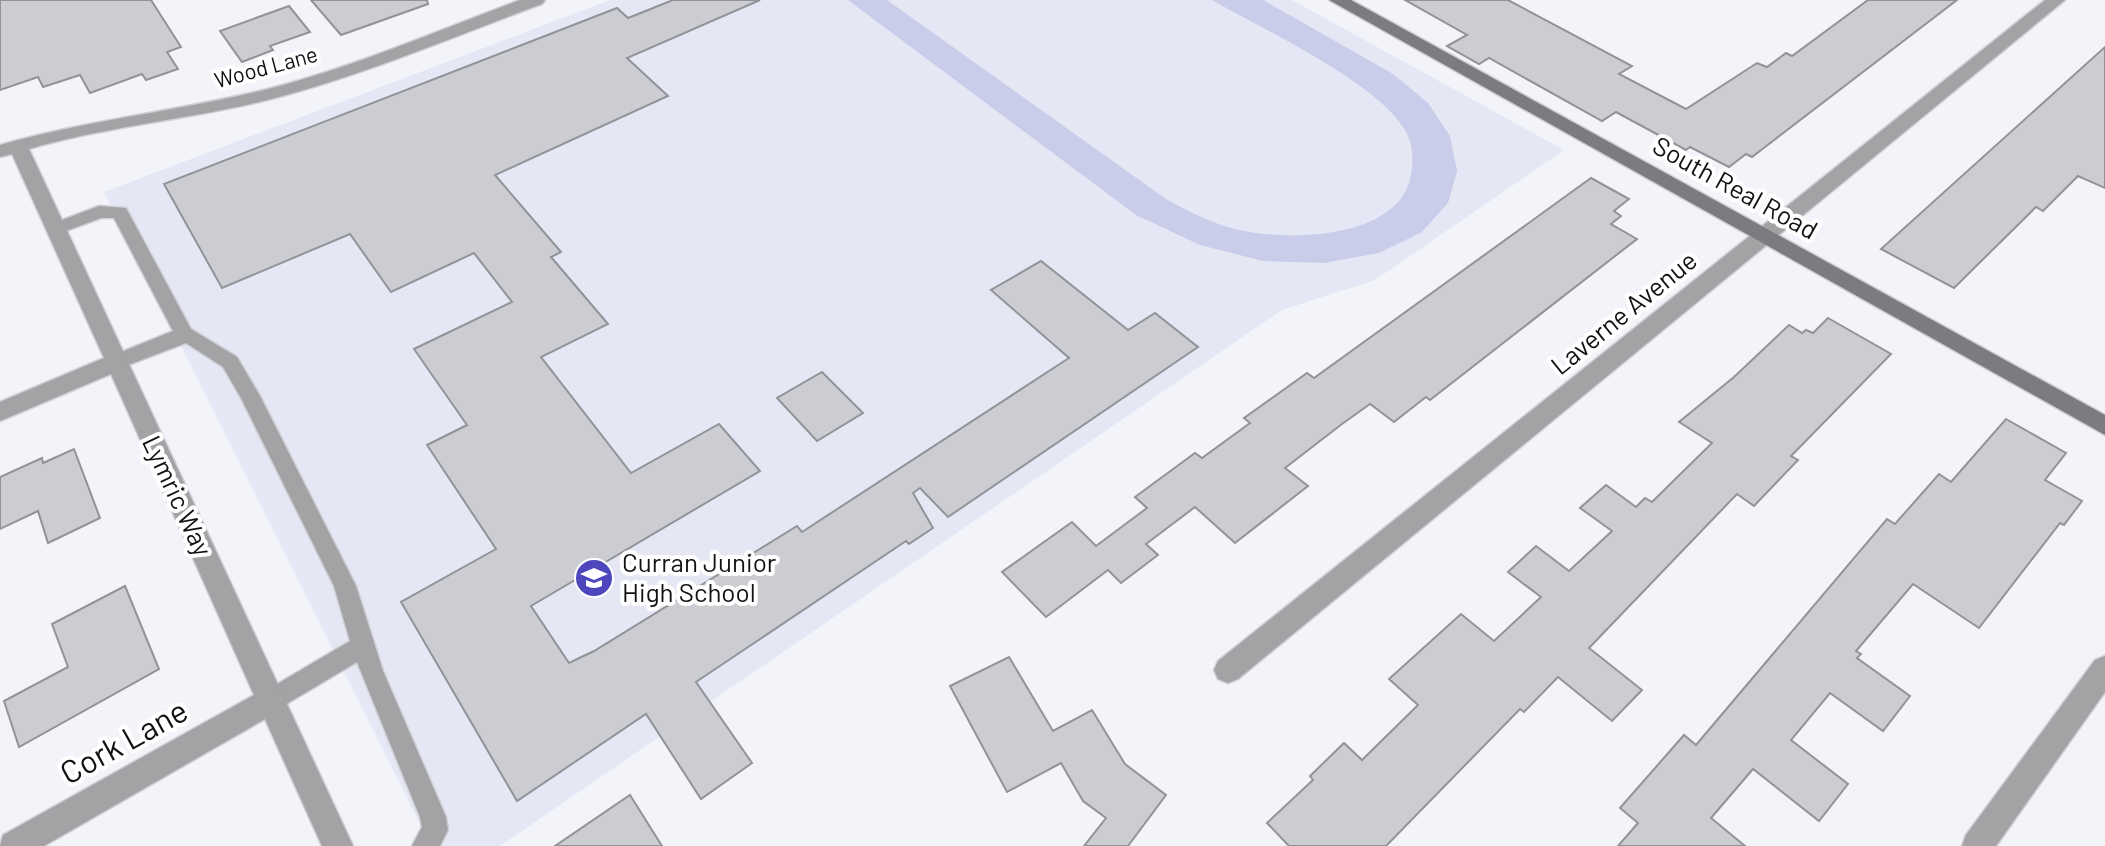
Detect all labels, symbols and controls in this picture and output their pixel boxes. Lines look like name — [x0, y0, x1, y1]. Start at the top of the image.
street label: Wood Lane — [211, 40, 320, 92]
street label: South Real Road — [1648, 129, 1823, 245]
street label: Laverne Avenue — [1544, 244, 1702, 380]
street label: Lymric Way — [137, 430, 220, 561]
place label: Curran Junior High School — [622, 546, 777, 607]
school or university icon: Curran Junior High School — [573, 557, 615, 599]
street label: Cork Lane — [53, 690, 193, 791]

